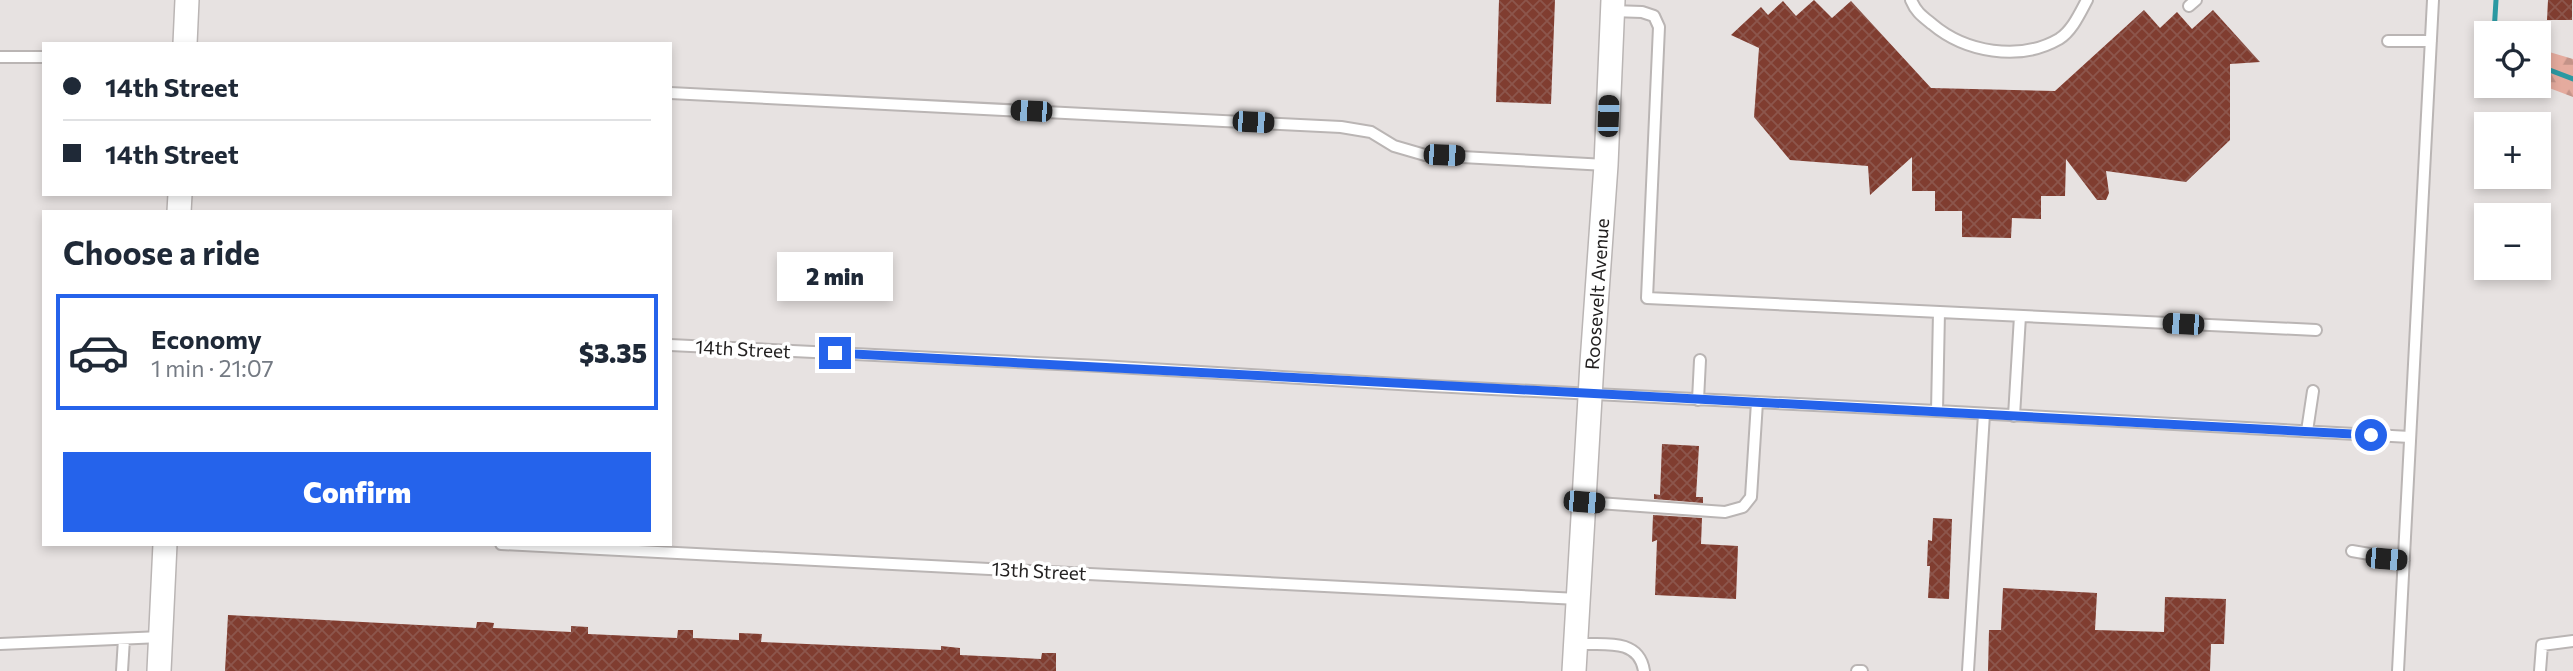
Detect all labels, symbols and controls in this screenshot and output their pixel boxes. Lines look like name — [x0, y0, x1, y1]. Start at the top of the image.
map controls — [2474, 21, 2551, 280]
button: locate — [2474, 21, 2551, 98]
text: 14th Street — [105, 71, 239, 102]
car — [1597, 95, 1620, 137]
car — [1010, 99, 1053, 123]
car — [1232, 110, 1275, 134]
button: + — [2474, 112, 2551, 189]
text: 14th Street — [105, 138, 239, 169]
car — [1423, 144, 1466, 166]
button: − — [2474, 203, 2551, 280]
street label: Roosevelt Avenue — [1580, 217, 1613, 371]
text: Choose a ride — [63, 232, 260, 272]
callout: 2 min — [777, 252, 893, 300]
text: 2 min — [806, 262, 864, 290]
car — [2162, 312, 2205, 336]
icon: car — [67, 321, 130, 384]
text: Economy — [151, 323, 262, 354]
street label: 14th Street — [695, 335, 792, 362]
text: $3.35 — [579, 337, 647, 368]
route end — [819, 337, 851, 369]
text: 1 min · 21:07 — [151, 354, 274, 382]
route start — [2355, 419, 2387, 451]
button: Confirm — [63, 452, 651, 532]
car — [1563, 490, 1606, 514]
car — [2365, 547, 2408, 571]
street label: 13th Street — [991, 557, 1087, 584]

